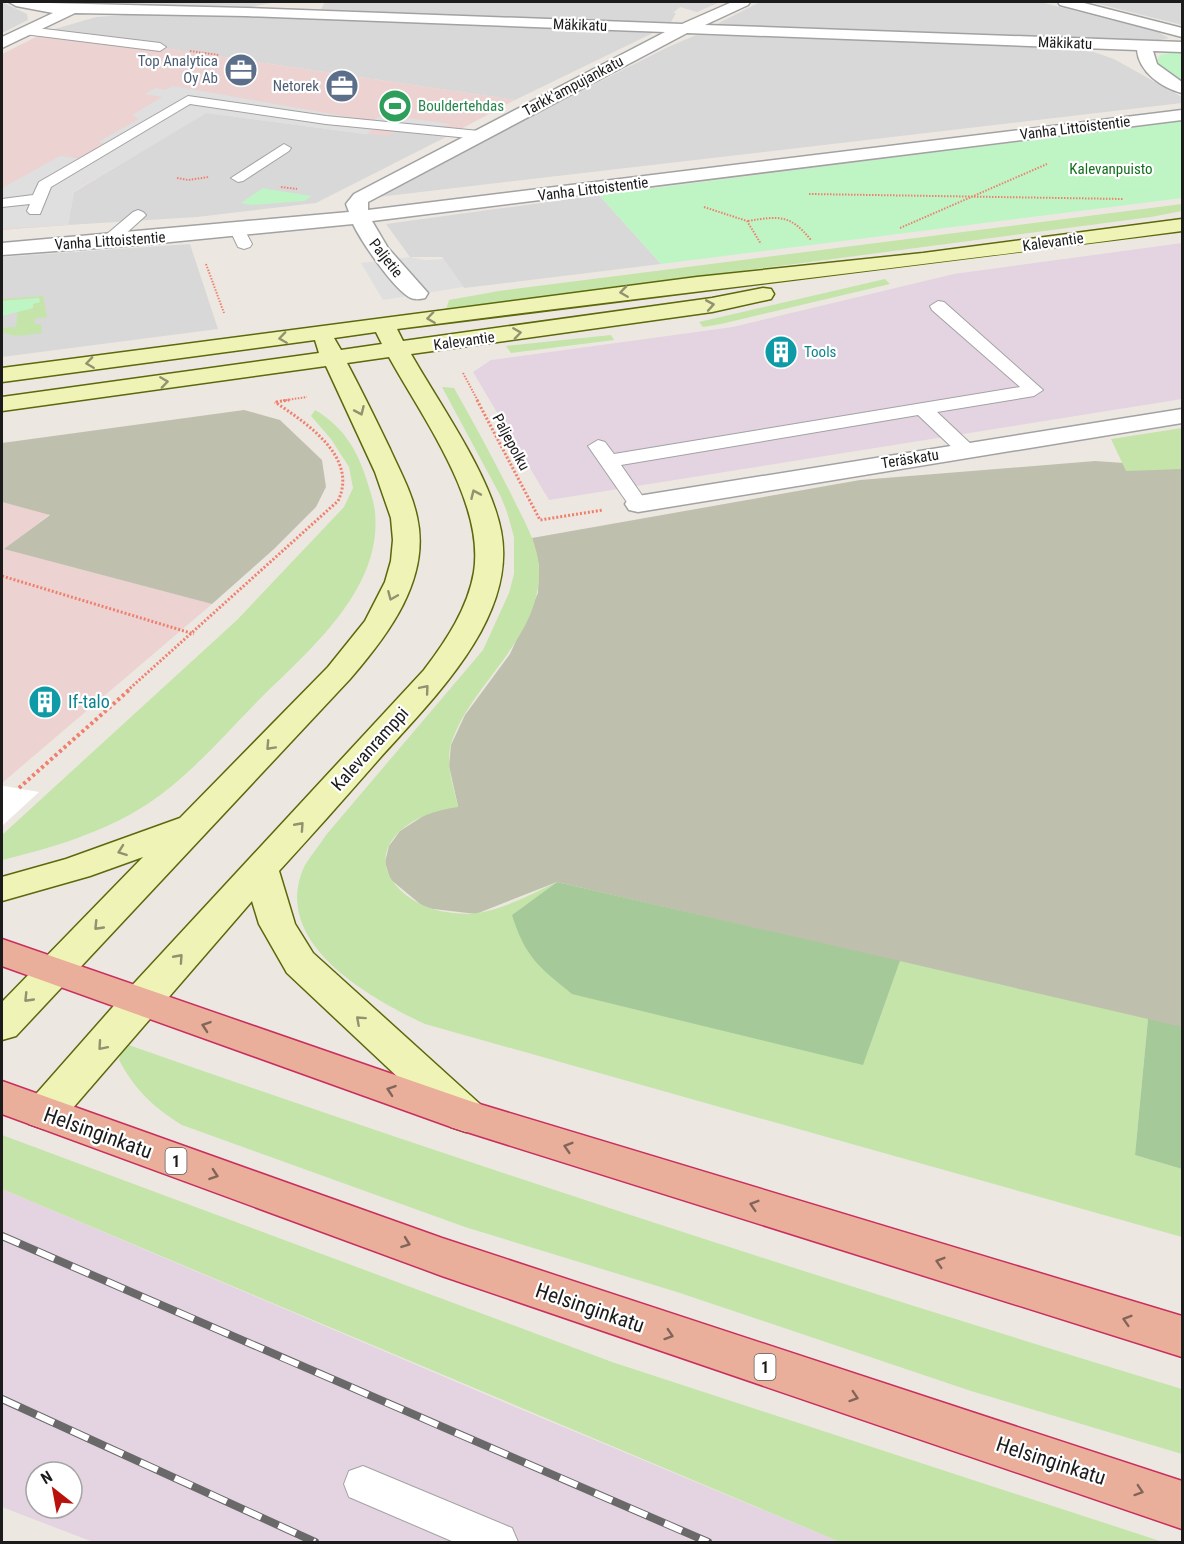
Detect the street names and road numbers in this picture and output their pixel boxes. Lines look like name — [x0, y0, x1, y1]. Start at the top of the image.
street label: Mäkikatu — [553, 15, 607, 35]
street label: Mäkikatu — [1038, 33, 1092, 53]
street label: Tarkk'ampujankatu — [520, 52, 626, 120]
street label: Vanha Littoistentie — [1019, 112, 1131, 144]
street label: Vanha Littoistentie — [537, 173, 649, 205]
street label: Vanha Littoistentie — [54, 228, 166, 254]
street label: Kalevantie — [1021, 229, 1085, 255]
street label: Paljetie — [365, 235, 407, 281]
street label: Kalevantie — [432, 328, 496, 354]
street label: Paljepolku — [489, 411, 533, 473]
street label: Teräskatu — [880, 446, 940, 472]
street label: Kalevanramppi — [327, 703, 413, 795]
street label: Helsinginkatu — [41, 1102, 155, 1164]
road number: 1 — [166, 1148, 186, 1174]
street label: Helsinginkatu — [532, 1278, 648, 1338]
road number: 1 — [754, 1354, 776, 1380]
street label: Helsinginkatu — [993, 1432, 1109, 1490]

